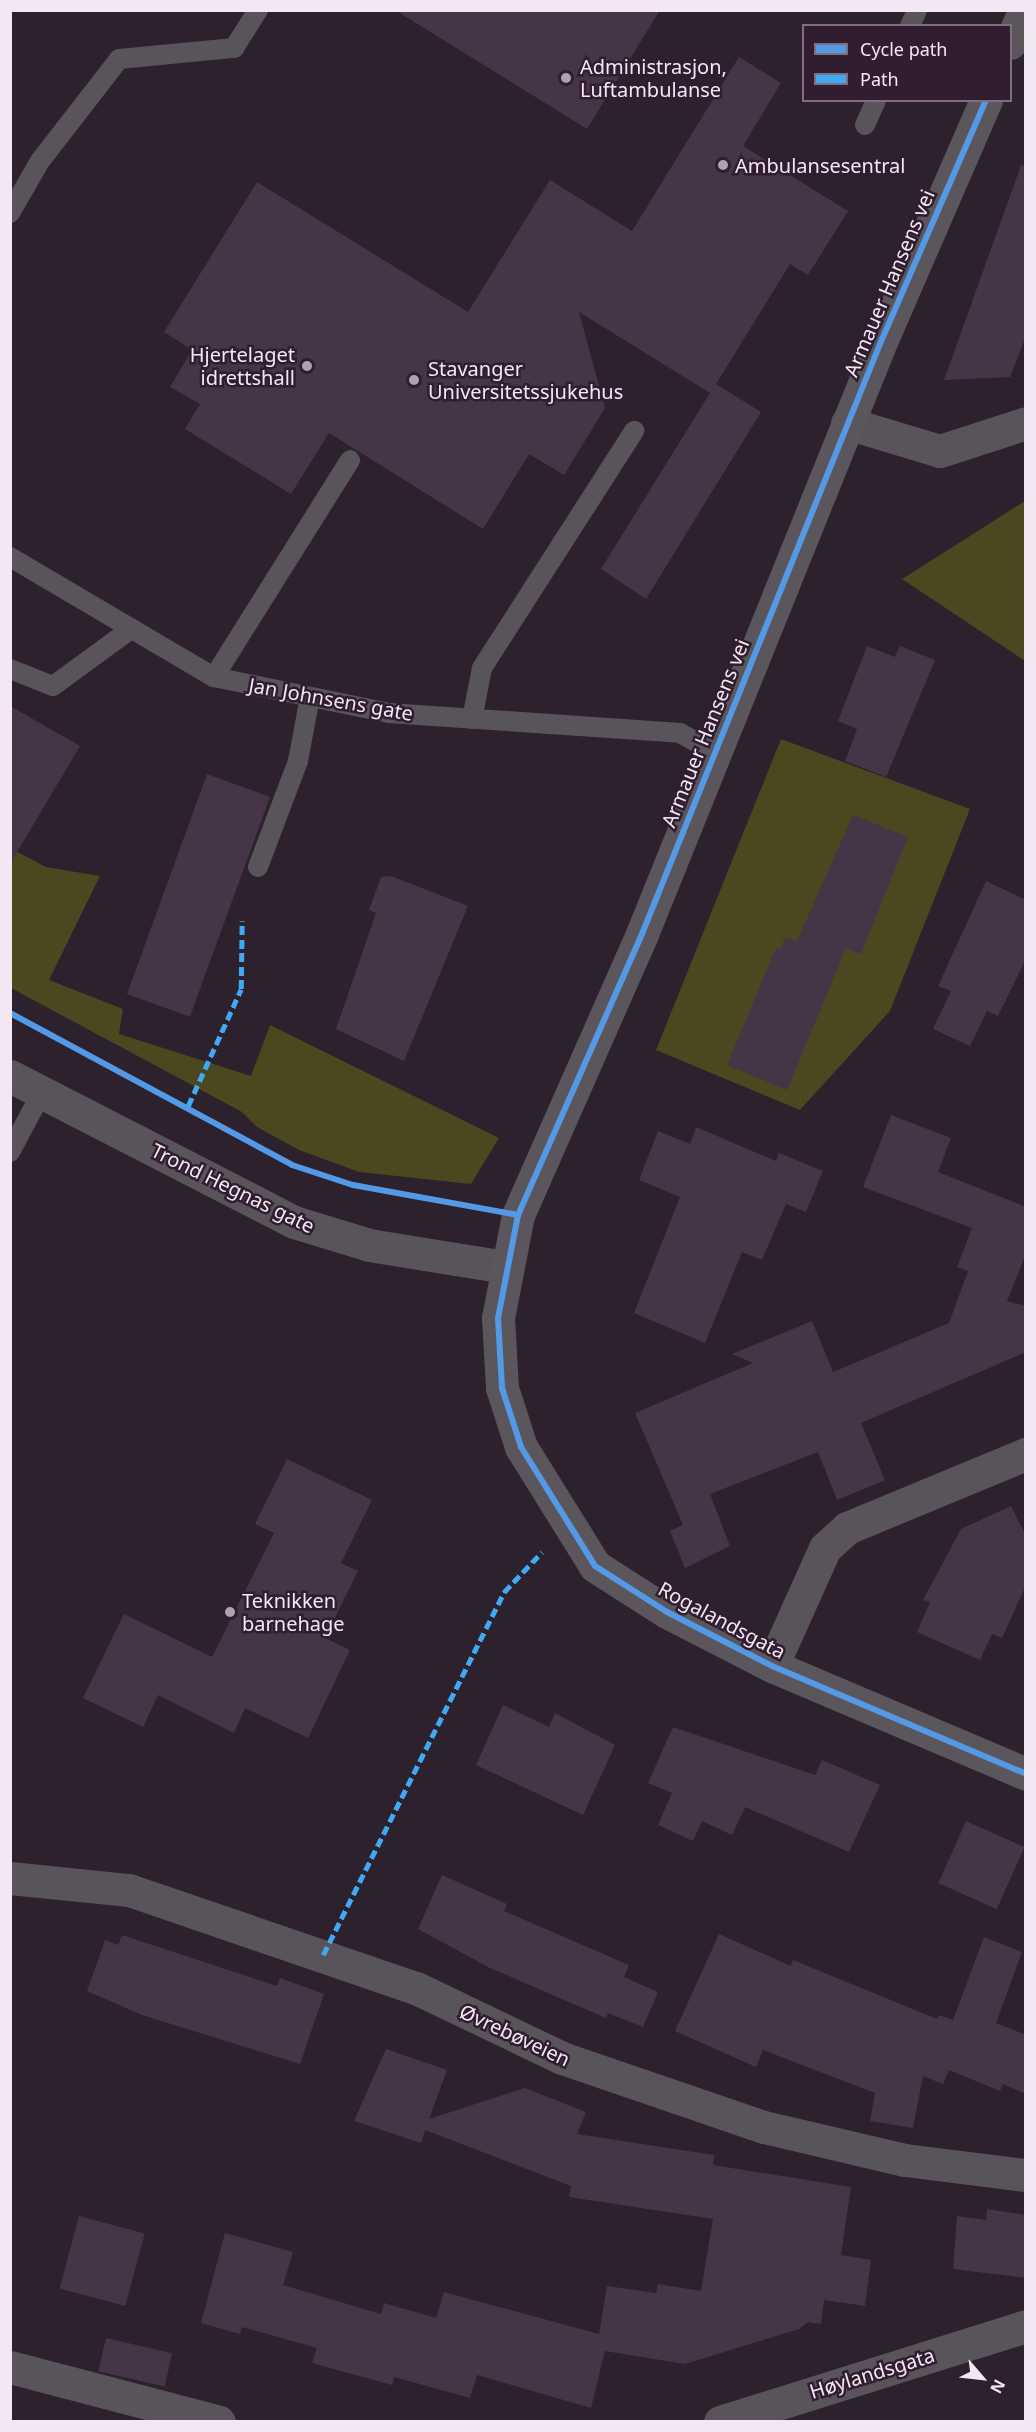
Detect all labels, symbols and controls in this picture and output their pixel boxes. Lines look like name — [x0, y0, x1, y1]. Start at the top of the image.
legend — [802, 24, 1012, 102]
text: Cycle path — [860, 37, 947, 61]
place label: Administrasjon, Luftambulanse — [580, 54, 727, 101]
text: Path — [860, 67, 899, 91]
marker: Administrasjon, Luftambulanse — [557, 69, 575, 87]
place label: Ambulansesentral — [735, 153, 905, 177]
marker: Ambulansesentral — [716, 158, 730, 172]
street label: Armauer Hansens vei — [839, 186, 939, 380]
place label: Hjertelaget idrettshall — [190, 342, 295, 389]
place label: Stavanger Universitetssjukehus — [428, 356, 623, 403]
marker: Hjertelaget idrettshall — [300, 359, 314, 373]
marker: Stavanger Universitetssjukehus — [405, 371, 423, 389]
street label: Armauer Hansens vei — [656, 635, 754, 831]
street label: Jan Johnsens gate — [247, 673, 415, 725]
street label: Trond Hegnas gate — [147, 1138, 319, 1238]
street label: Rogalandsgata — [654, 1576, 790, 1664]
place label: Teknikken barnehage — [242, 1588, 345, 1635]
marker: Teknikken barnehage — [223, 1605, 237, 1619]
street label: Øvrebøveien — [456, 1999, 574, 2071]
street label: Høylandsgata — [807, 2343, 937, 2403]
north arrow — [952, 2348, 1012, 2408]
text: N — [985, 2376, 1011, 2397]

